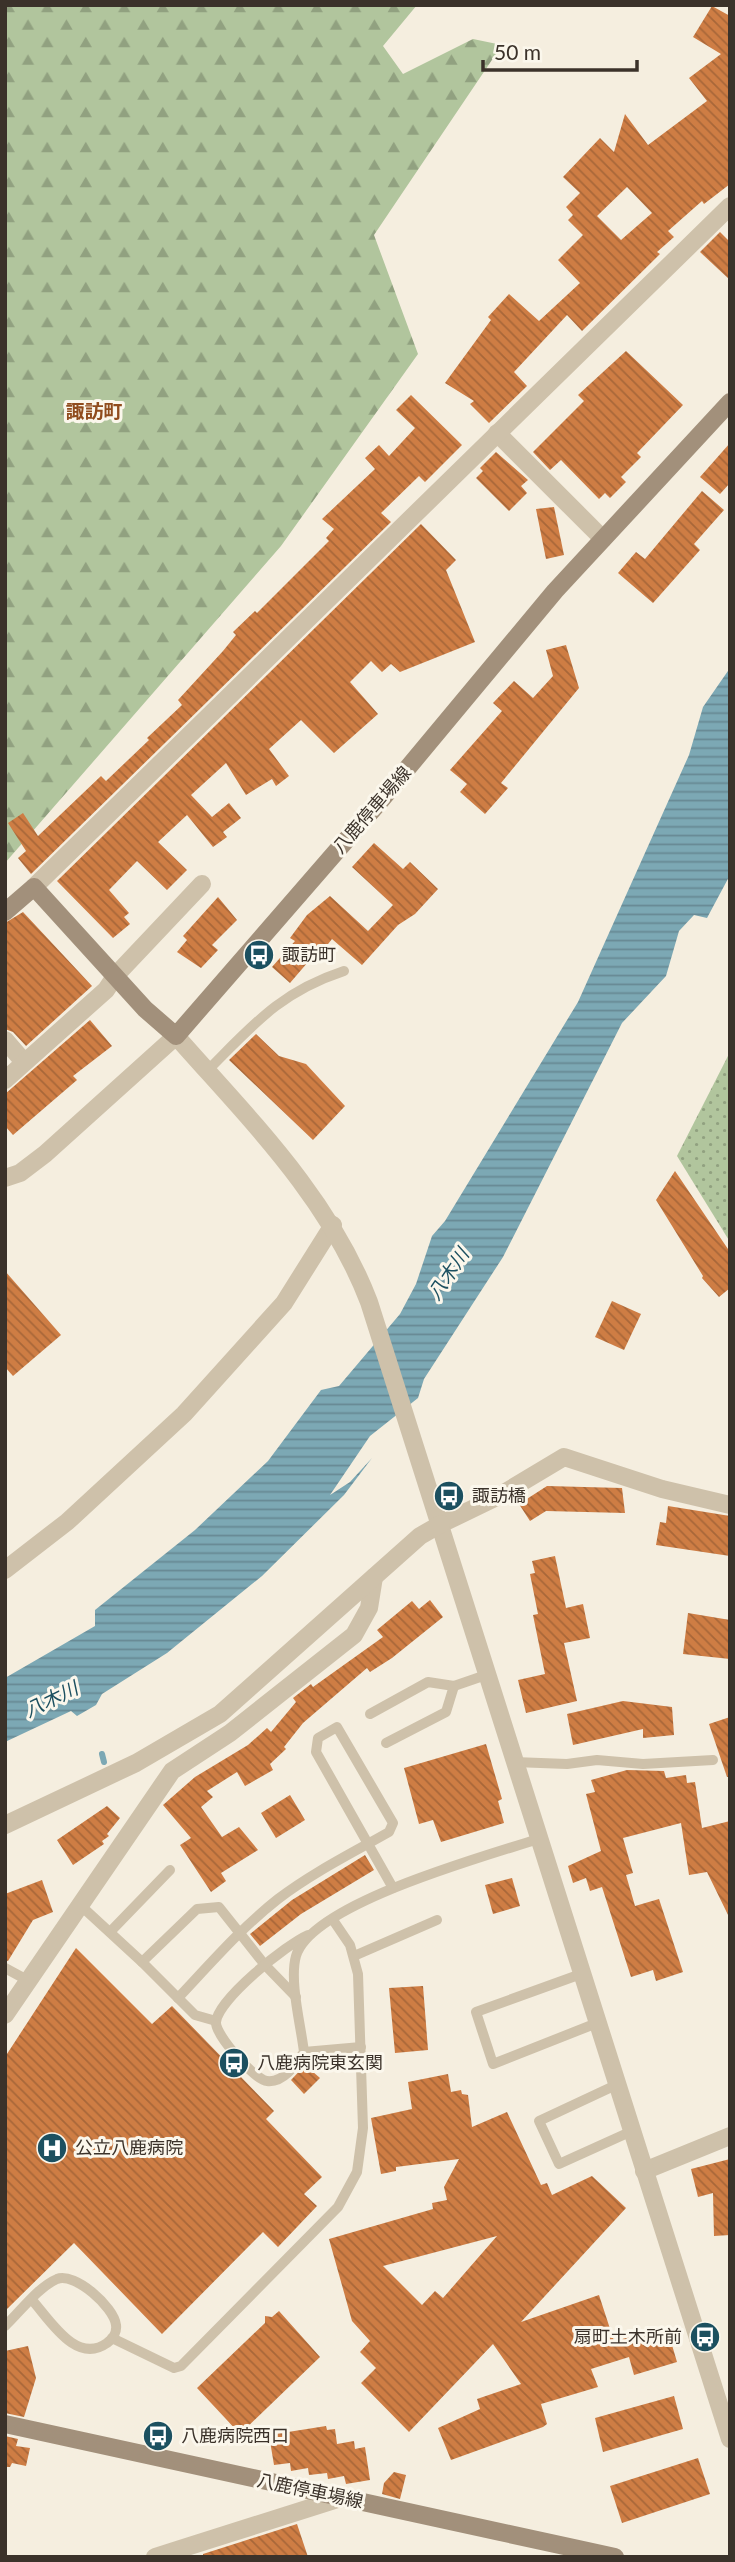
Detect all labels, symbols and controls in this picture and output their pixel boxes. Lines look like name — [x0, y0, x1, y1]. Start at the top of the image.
scale bar — [483, 28, 637, 72]
text: 50 m — [494, 39, 541, 64]
district label: 諏訪町 — [65, 399, 123, 422]
street label: 八鹿停車場線 — [328, 761, 415, 857]
bus stop icon: 諏訪町 — [242, 938, 276, 972]
place label: 諏訪町 — [282, 943, 336, 965]
water label: 八木川 — [422, 1242, 474, 1304]
bus stop icon: 諏訪橋 — [432, 1479, 466, 1513]
place label: 諏訪橋 — [472, 1484, 526, 1506]
water label: 八木川 — [20, 1675, 83, 1721]
bus stop icon: 八鹿病院東玄関 — [217, 2046, 251, 2080]
place label: 八鹿病院東玄関 — [257, 2051, 383, 2073]
hospital icon: 公立八鹿病院 — [35, 2131, 69, 2165]
place label: 公立八鹿病院 — [75, 2136, 183, 2158]
bus stop icon: 扇町土木所前 — [688, 2320, 722, 2354]
place label: 扇町土木所前 — [574, 2325, 682, 2347]
bus stop icon: 八鹿病院西口 — [141, 2419, 175, 2453]
place label: 八鹿病院西口 — [181, 2424, 289, 2446]
street label: 八鹿停車場線 — [255, 2468, 365, 2512]

